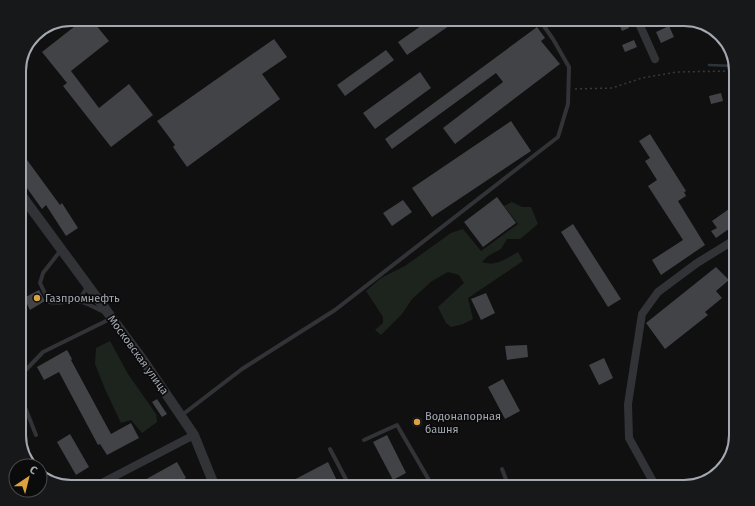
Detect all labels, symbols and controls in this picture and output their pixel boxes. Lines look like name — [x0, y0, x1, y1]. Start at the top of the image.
place label: Газпромнефть — [45, 292, 120, 305]
marker: Газпромнефть — [32, 293, 42, 303]
street label: Московская улица — [105, 313, 171, 397]
place label: Водонапорная башня — [425, 410, 501, 436]
marker: Водонапорная башня — [412, 417, 422, 427]
north arrow — [8, 458, 48, 498]
text: С — [27, 463, 40, 478]

